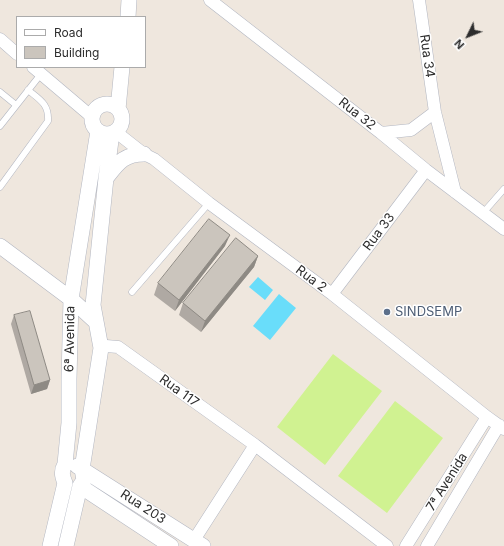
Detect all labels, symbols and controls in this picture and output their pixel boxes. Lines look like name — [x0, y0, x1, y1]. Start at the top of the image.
legend — [16, 16, 146, 68]
north arrow — [448, 16, 488, 56]
text: Road — [54, 25, 83, 40]
street label: Rua 34 — [416, 33, 438, 79]
text: N — [451, 36, 467, 52]
text: Building — [54, 45, 99, 60]
street label: Rua 32 — [335, 95, 379, 133]
street label: Rua 33 — [360, 210, 398, 254]
street label: Rua 2 — [292, 262, 330, 296]
place label: SINDSEMP — [395, 304, 462, 320]
street label: 6ª Avenida — [62, 306, 78, 372]
marker: SINDSEMP — [382, 307, 392, 317]
street label: Rua 117 — [156, 371, 202, 411]
street label: 7ª Avenida — [423, 450, 471, 514]
street label: Rua 203 — [117, 487, 169, 527]

